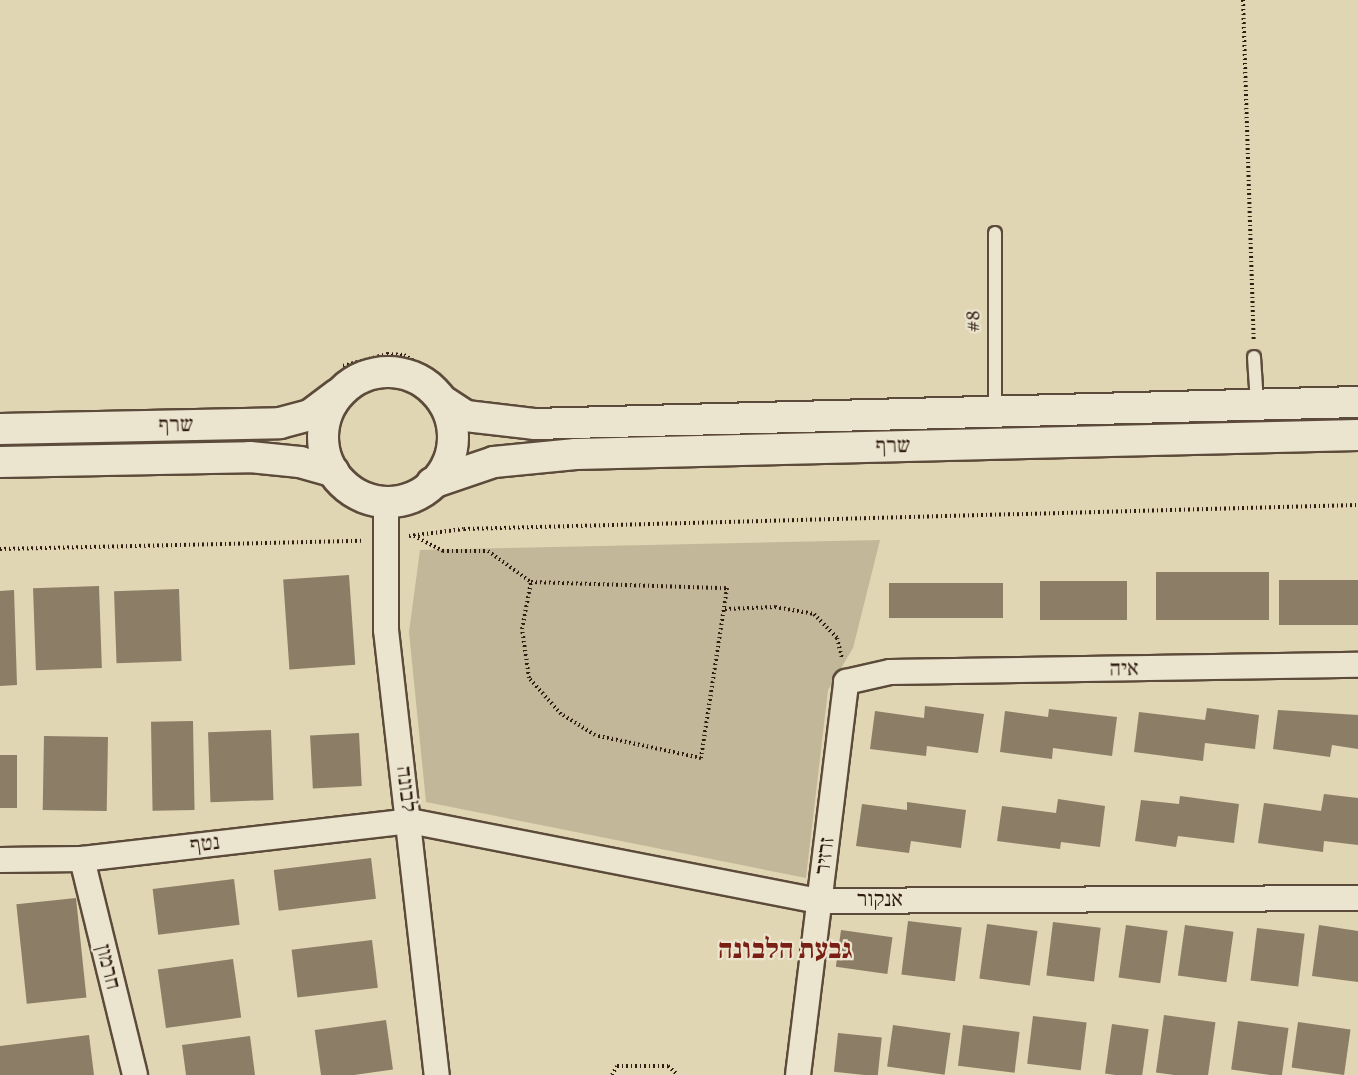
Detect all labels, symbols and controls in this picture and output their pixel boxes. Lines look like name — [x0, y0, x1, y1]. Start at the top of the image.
street label: #8 — [960, 310, 986, 332]
street label: שרף — [158, 411, 194, 439]
street label: שרף — [875, 432, 911, 460]
street label: איה — [1109, 656, 1139, 682]
street label: לבונה — [390, 764, 422, 814]
street label: נטף — [189, 829, 221, 859]
street label: זרזיר — [810, 836, 840, 876]
street label: אנקור — [857, 887, 903, 913]
district label: גבעת הלבונה — [718, 932, 852, 966]
street label: חרמון — [90, 942, 126, 992]

